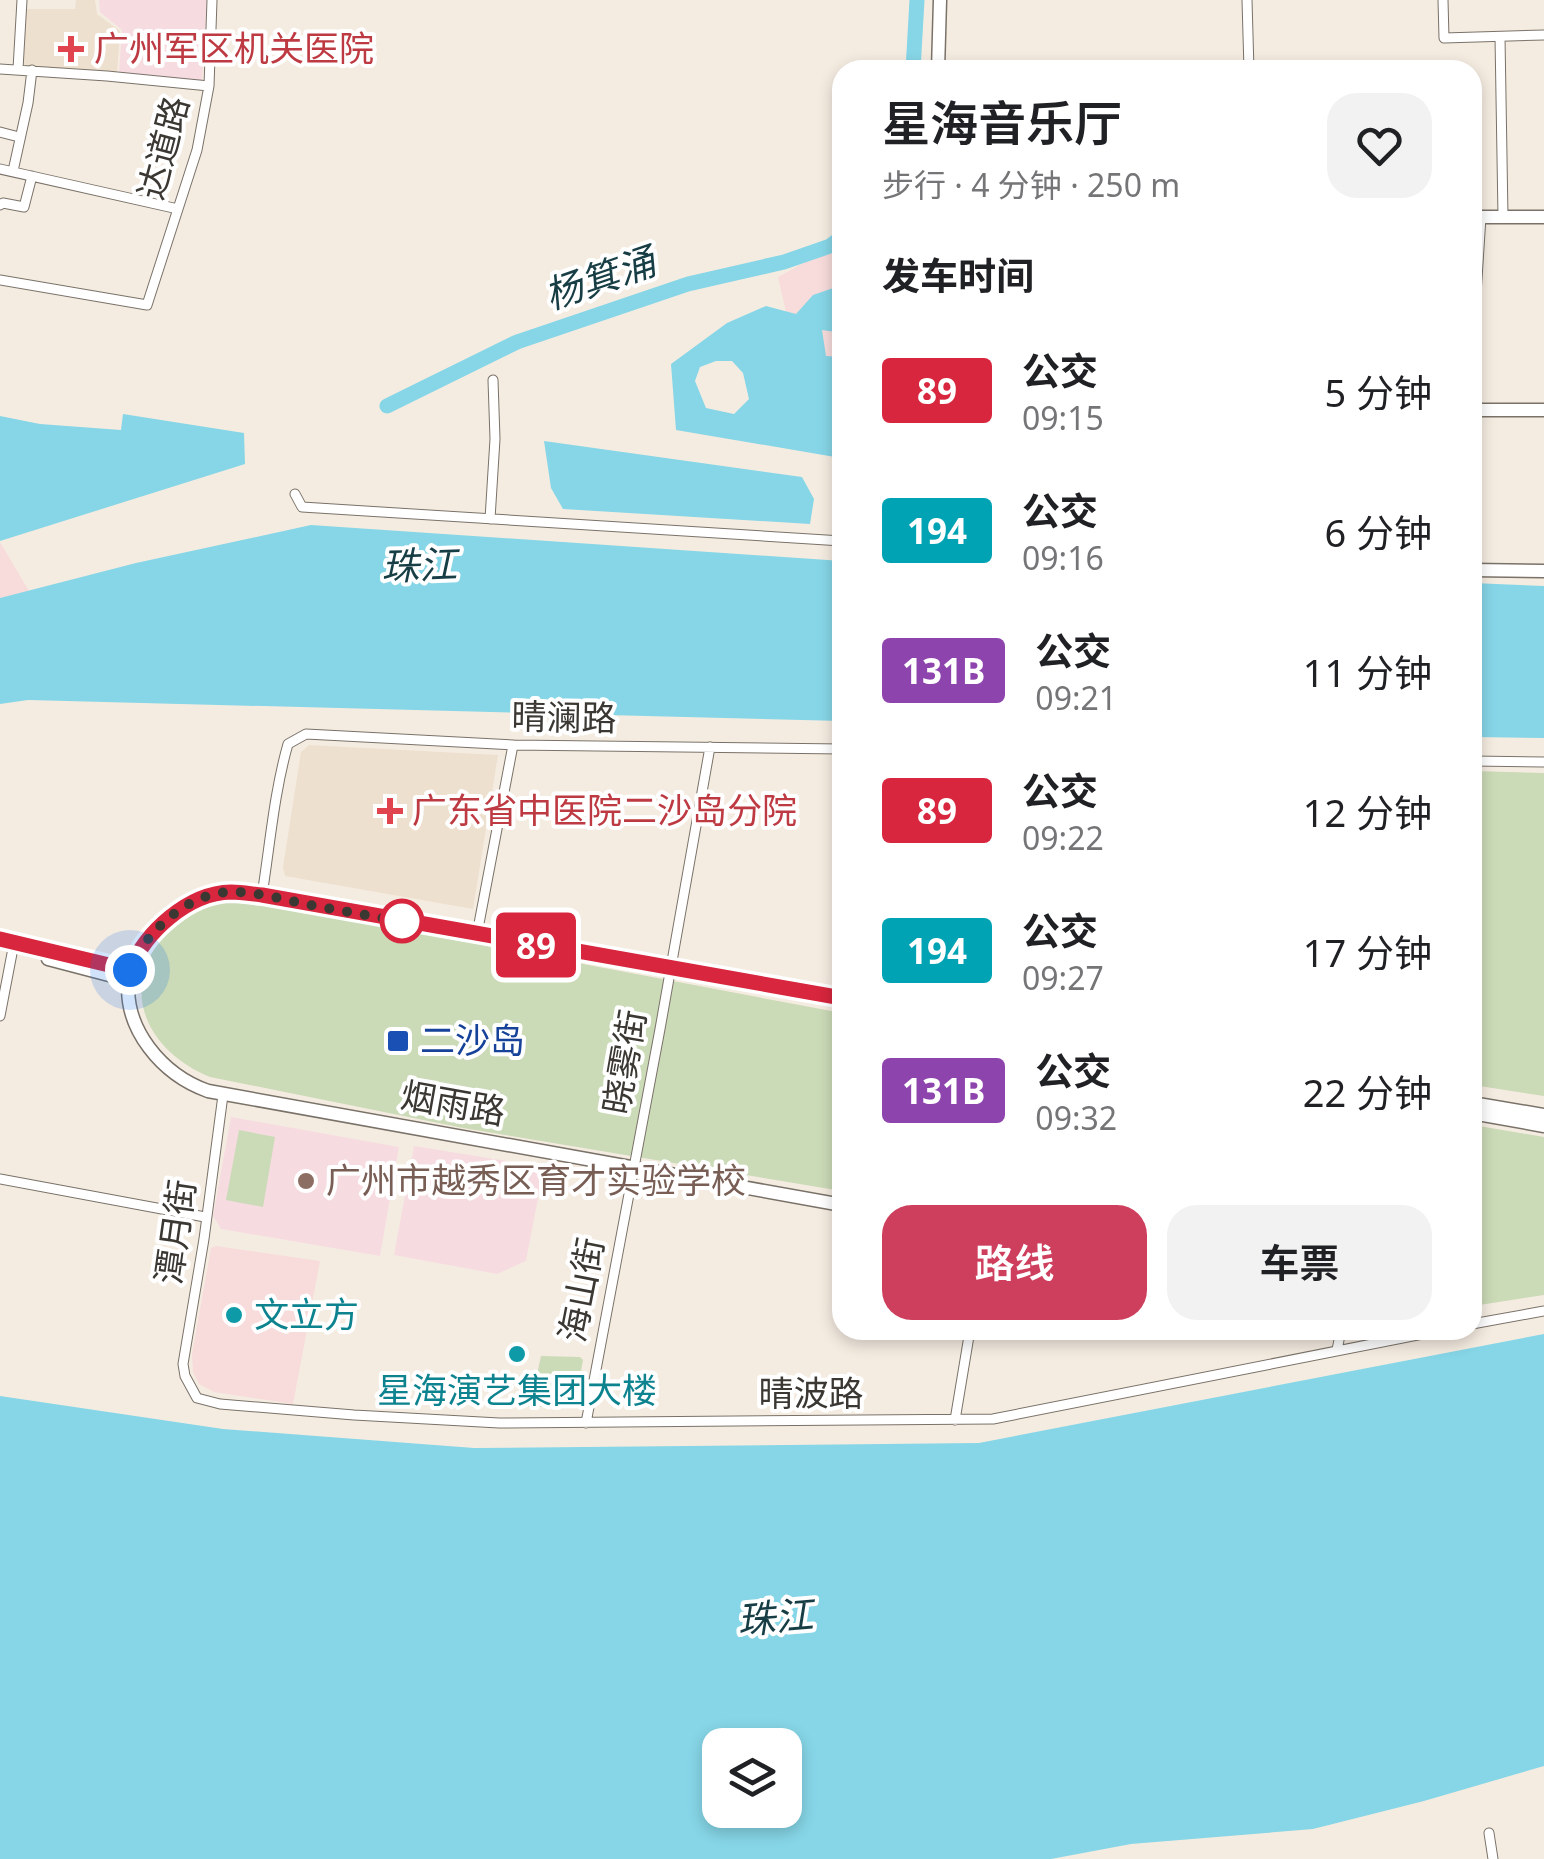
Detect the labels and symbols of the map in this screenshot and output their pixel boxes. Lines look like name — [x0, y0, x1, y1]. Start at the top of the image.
place label: 广州军区机关医院 — [94, 24, 374, 71]
marker: 广州军区机关医院 — [58, 36, 84, 62]
street label: 达道路 — [126, 91, 199, 204]
water label: 杨箕涌 — [537, 233, 665, 320]
water label: 珠江 — [380, 537, 462, 591]
street label: 晴澜路 — [511, 692, 617, 741]
place label: 广东省中医院二沙岛分院 — [412, 786, 797, 833]
marker: 广东省中医院二沙岛分院 — [377, 798, 403, 824]
unlabelled marker — [381, 900, 423, 942]
line badge: 89 — [491, 912, 581, 978]
your location — [105, 945, 155, 995]
street label: 晓雾街 — [591, 1006, 656, 1118]
place label: 二沙岛 — [420, 1016, 525, 1063]
marker: 二沙岛 — [385, 1028, 411, 1054]
street label: 烟雨路 — [397, 1070, 509, 1135]
place label: 广州市越秀区育才实验学校 — [326, 1156, 746, 1203]
marker: 广州市越秀区育才实验学校 — [295, 1170, 317, 1192]
street label: 潭月街 — [144, 1177, 205, 1287]
street label: 海山街 — [547, 1234, 614, 1346]
place label: 文立方 — [254, 1290, 359, 1337]
marker: 文立方 — [223, 1304, 245, 1326]
marker: 星海演艺集团大楼 — [506, 1343, 528, 1365]
place label: 星海演艺集团大楼 — [377, 1366, 657, 1413]
street label: 晴波路 — [758, 1369, 864, 1416]
water label: 珠江 — [735, 1586, 819, 1645]

